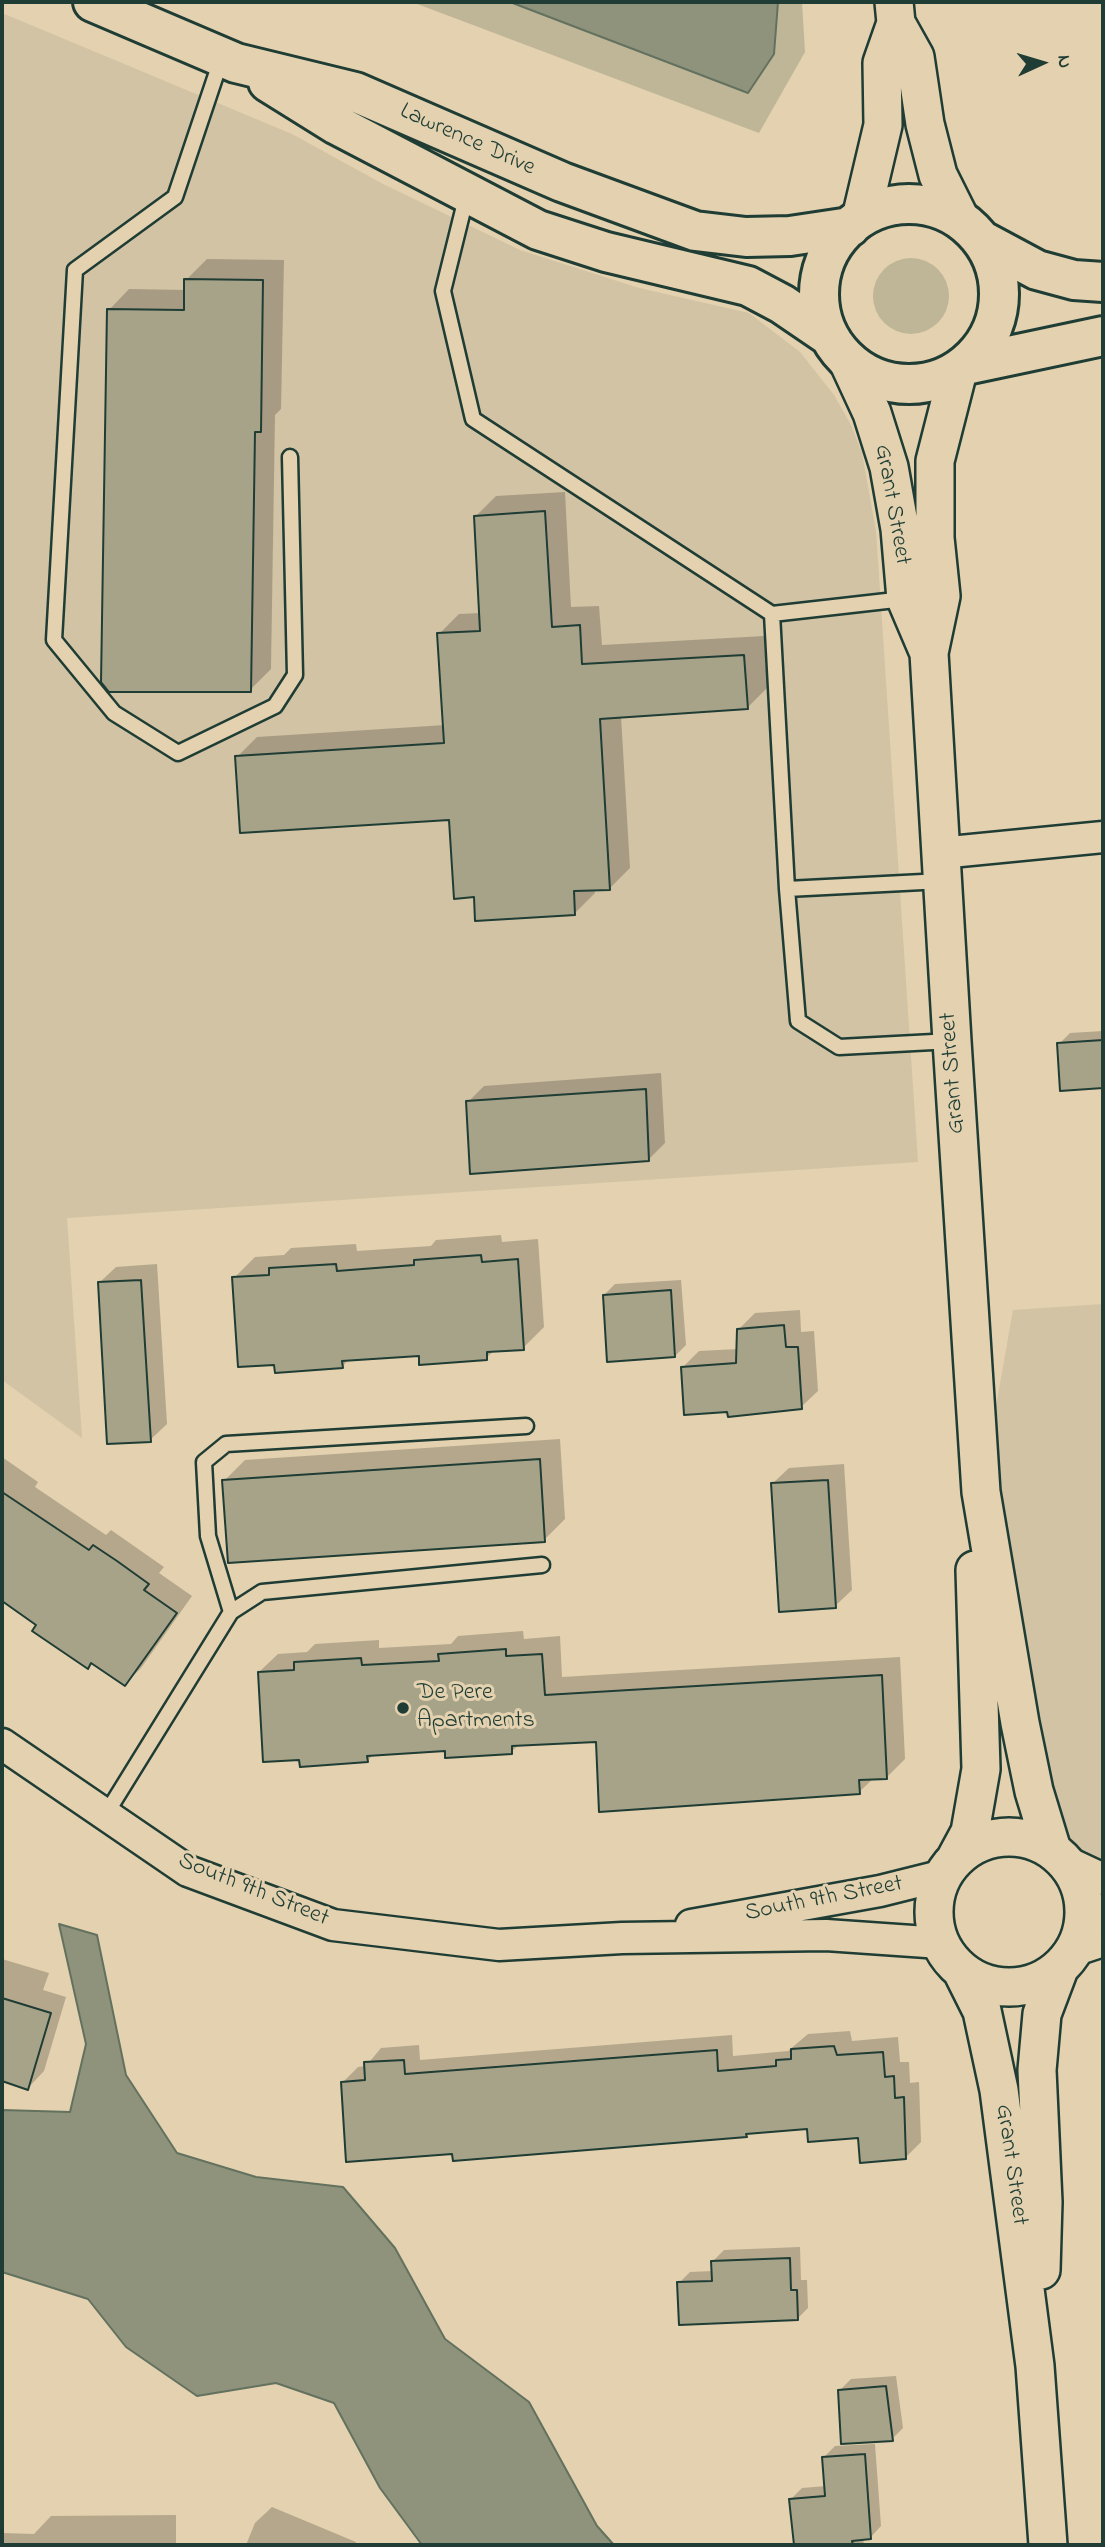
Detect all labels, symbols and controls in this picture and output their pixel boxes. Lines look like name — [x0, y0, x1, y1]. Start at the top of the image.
north arrow — [1007, 28, 1077, 98]
text: N — [1050, 54, 1077, 69]
street label: Lawrence Drive — [395, 98, 539, 184]
street label: Grant Street — [866, 443, 916, 567]
street label: Grant Street — [935, 1011, 973, 1135]
place label: De Pere Apartments — [417, 1680, 535, 1736]
marker: De Pere Apartments — [395, 1700, 411, 1716]
street label: South 9th Street — [173, 1848, 333, 1934]
street label: South 9th Street — [743, 1871, 905, 1929]
street label: Grant Street — [987, 2103, 1033, 2227]

